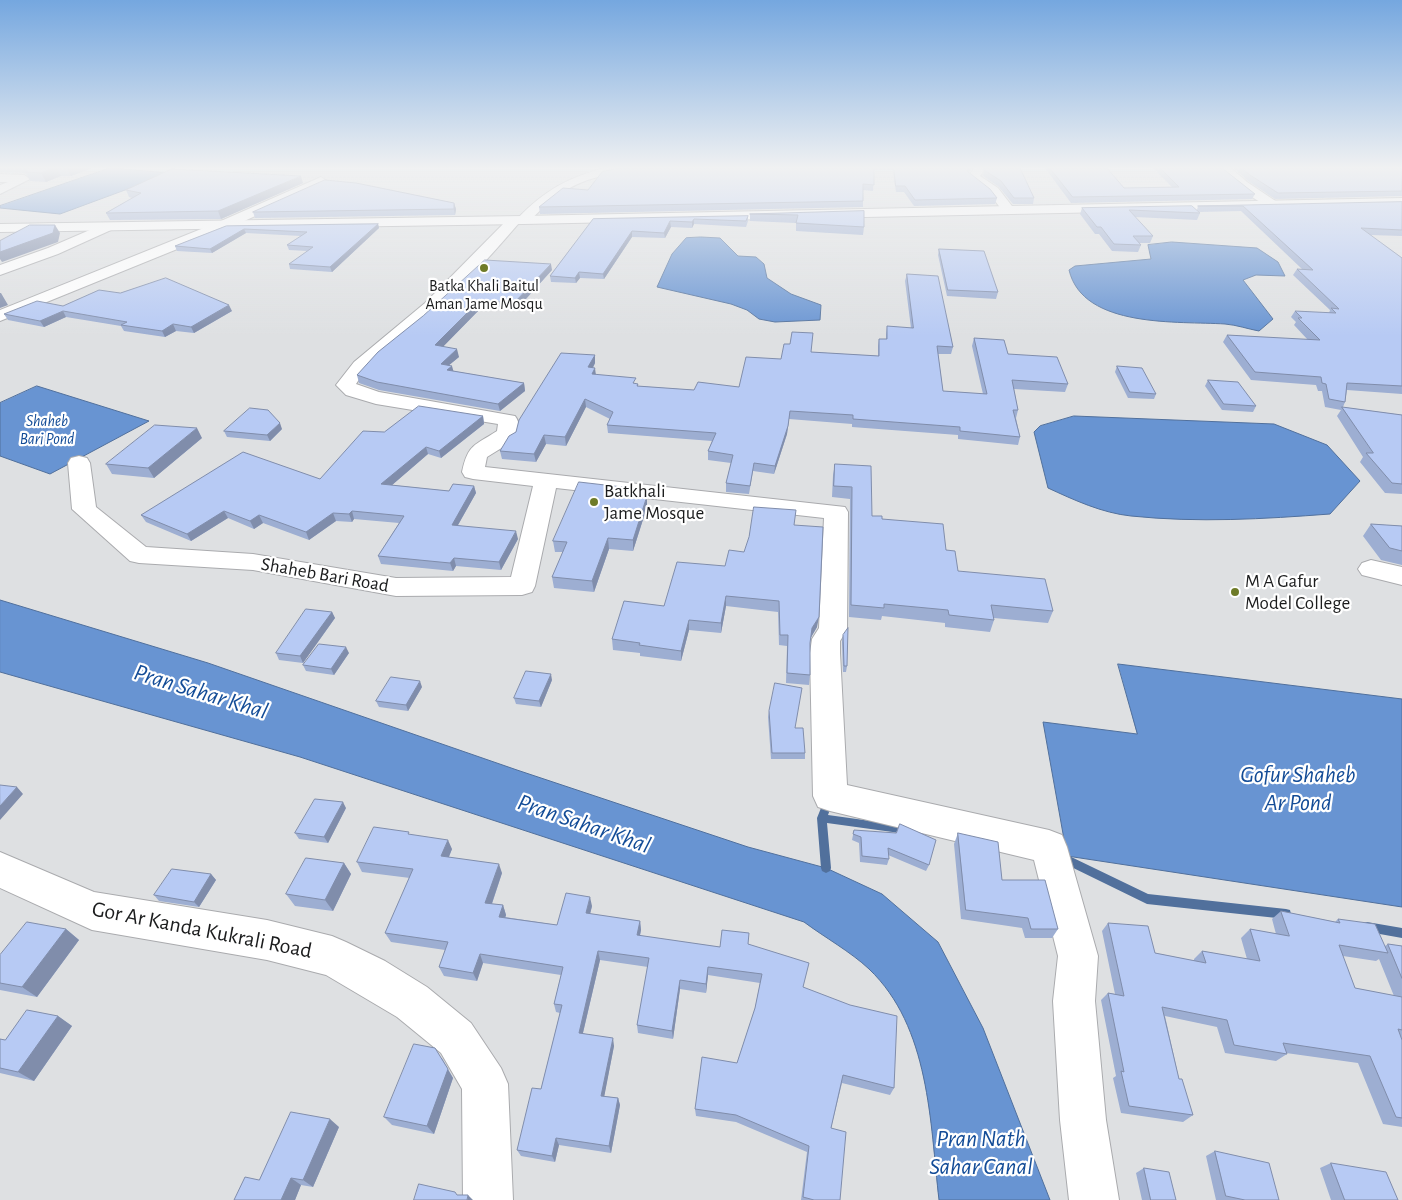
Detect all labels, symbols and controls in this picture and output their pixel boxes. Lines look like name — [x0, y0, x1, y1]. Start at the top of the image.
marker: Batka Khali Baitul Aman Jame Mosqu — [478, 262, 490, 274]
place label: Batka Khali Baitul Aman Jame Mosqu — [425, 276, 543, 314]
water label: Shaheb Bari Pond — [20, 411, 74, 449]
place label: Batkhali Jame Mosque — [604, 480, 704, 524]
marker: Batkhali Jame Mosque — [588, 496, 600, 508]
street label: Shaheb Bari Road — [259, 553, 391, 597]
place label: M A Gafur Model College — [1245, 570, 1350, 614]
marker: M A Gafur Model College — [1229, 586, 1241, 598]
water label: Pran Sahar Khal — [130, 658, 272, 726]
water label: Gofur Shaheb Ar Pond — [1240, 761, 1356, 817]
water label: Pran Sahar Khal — [514, 788, 654, 860]
street label: Gor Ar Kanda Kukrali Road — [90, 896, 314, 964]
water label: Pran Nath Sahar Canal — [929, 1125, 1033, 1181]

